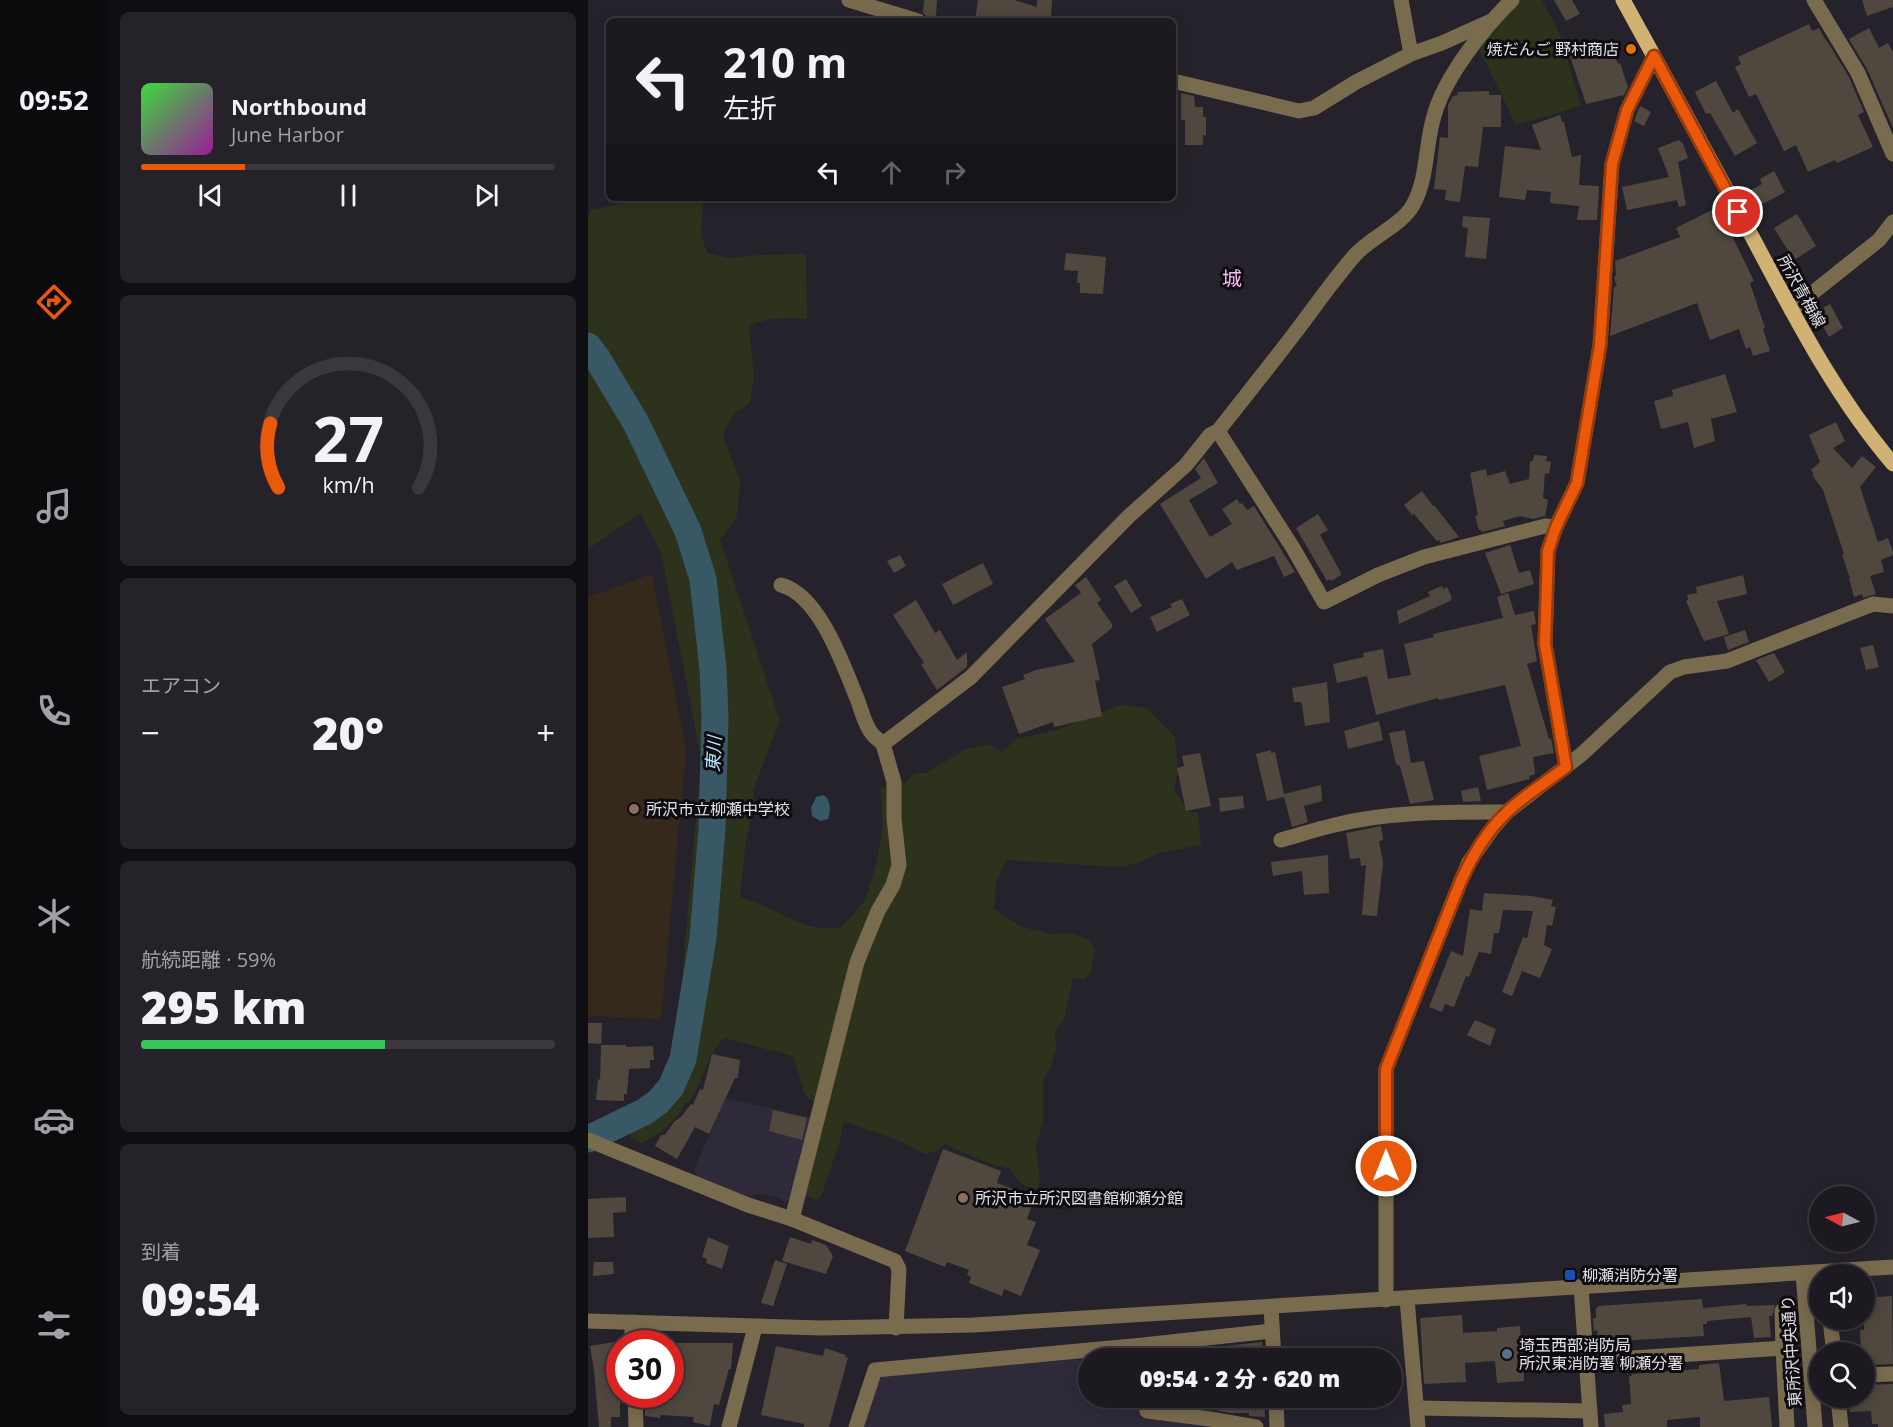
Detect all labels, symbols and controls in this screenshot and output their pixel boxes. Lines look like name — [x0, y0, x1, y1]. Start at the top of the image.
text: 210 m — [723, 33, 847, 90]
place label: 焼だんご 野村商店 — [1487, 38, 1619, 60]
icon: left — [624, 42, 702, 120]
marker: 焼だんご 野村商店 — [1624, 42, 1638, 56]
text: 09:52 — [19, 81, 89, 118]
text: 左折 — [723, 89, 777, 126]
text: Northbound — [231, 91, 367, 121]
text: June Harbor — [231, 121, 344, 148]
icon: left — [812, 156, 845, 189]
icon: ahead — [875, 156, 908, 189]
icon: right — [938, 156, 971, 189]
icon: previous — [194, 179, 227, 212]
icon: pause — [332, 179, 365, 212]
icon: next — [470, 179, 503, 212]
pin — [1712, 186, 1763, 237]
icon: arrive — [1721, 195, 1754, 228]
street label: 所沢青梅線 — [1773, 251, 1831, 331]
district label: 城 — [1222, 265, 1242, 292]
icon: directions — [33, 281, 75, 323]
text: 27 — [312, 395, 384, 480]
text: km/h — [322, 470, 374, 499]
icon: music — [33, 485, 75, 527]
text: エアコン — [141, 672, 221, 699]
icon: phone — [33, 690, 75, 732]
text: 20° — [312, 702, 384, 763]
text: − — [141, 710, 160, 755]
text: + — [536, 710, 555, 755]
water label: 東川 — [700, 733, 726, 773]
place label: 所沢市立柳瀬中学校 — [646, 798, 790, 820]
marker: 所沢市立柳瀬中学校 — [627, 802, 641, 816]
icon: climate — [33, 895, 75, 937]
text: 航続距離 · 59% — [141, 946, 276, 973]
text: 295 km — [141, 976, 306, 1037]
icon: car — [33, 1099, 75, 1141]
position arrow — [1354, 1134, 1418, 1198]
north arrow — [1809, 1186, 1875, 1252]
map controls — [1809, 1186, 1875, 1408]
place label: 所沢市立所沢図書館柳瀬分館 — [975, 1187, 1183, 1209]
marker: 所沢市立所沢図書館柳瀬分館 — [956, 1191, 970, 1205]
text: 到着 — [141, 1238, 181, 1265]
place label: 柳瀬消防分署 — [1582, 1264, 1678, 1286]
button: sound — [1809, 1264, 1875, 1330]
text: 09:54 — [141, 1268, 259, 1329]
marker: 柳瀬消防分署 — [1563, 1268, 1577, 1282]
street label: 東所沢中央通り — [1776, 1294, 1806, 1408]
icon: filters — [33, 1304, 75, 1346]
speed limit sign: 30 — [606, 1330, 684, 1408]
place label: 埼玉西部消防局 所沢東消防署 柳瀬分署 — [1519, 1334, 1683, 1374]
button: search — [1809, 1342, 1875, 1408]
marker: 埼玉西部消防局 所沢東消防署 柳瀬分署 — [1500, 1347, 1514, 1361]
text: 09:54 · 2 分 · 620 m — [1140, 1363, 1340, 1393]

